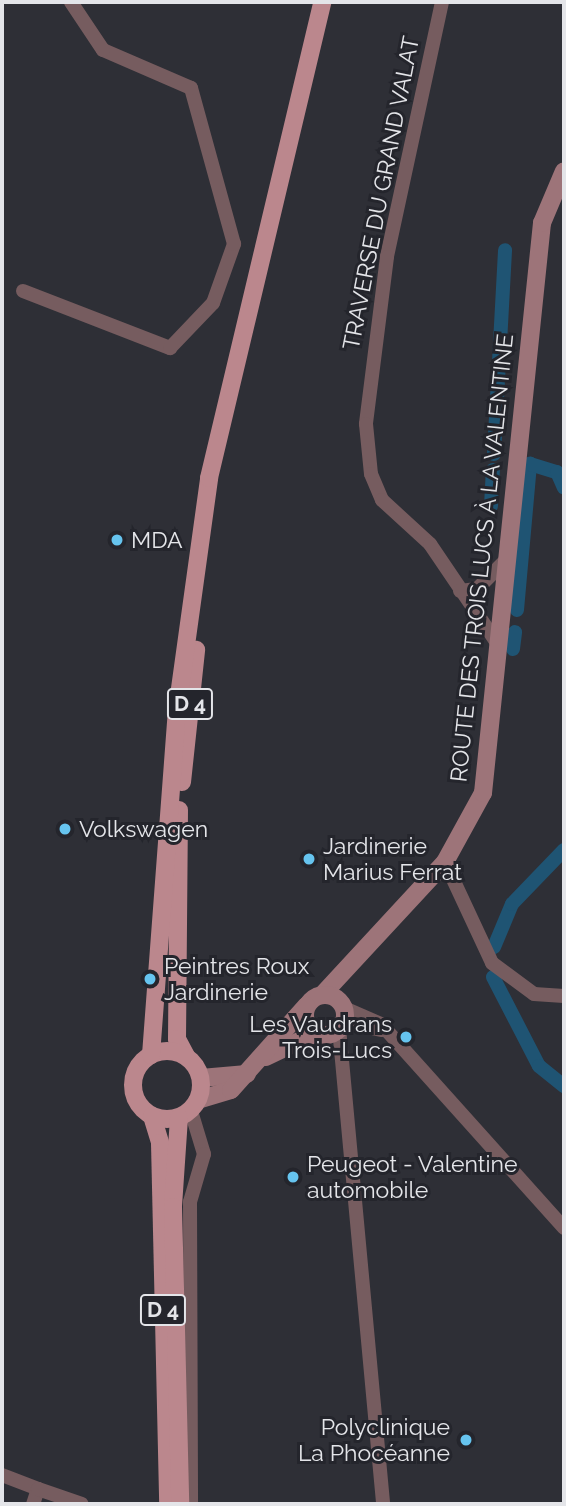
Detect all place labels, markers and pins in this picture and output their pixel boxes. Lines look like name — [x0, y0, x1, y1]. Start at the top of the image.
place label: MDA — [131, 526, 183, 554]
marker: MDA — [109, 532, 125, 548]
place label: Volkswagen — [79, 815, 208, 843]
marker: Volkswagen — [57, 821, 73, 837]
place label: Jardinerie Marius Ferrat — [323, 832, 462, 886]
marker: Jardinerie Marius Ferrat — [301, 851, 317, 867]
place label: Peintres Roux Jardinerie — [164, 952, 309, 1006]
marker: Peintres Roux Jardinerie — [142, 971, 158, 987]
place label: Les Vaudrans Trois-Lucs — [248, 1010, 392, 1064]
marker: Les Vaudrans Trois-Lucs — [398, 1029, 414, 1045]
place label: Peugeot - Valentine automobile — [307, 1150, 518, 1204]
marker: Peugeot - Valentine automobile — [285, 1169, 301, 1185]
place label: Polyclinique La Phocéanne — [298, 1413, 450, 1467]
marker: Polyclinique La Phocéanne — [456, 1430, 476, 1450]

